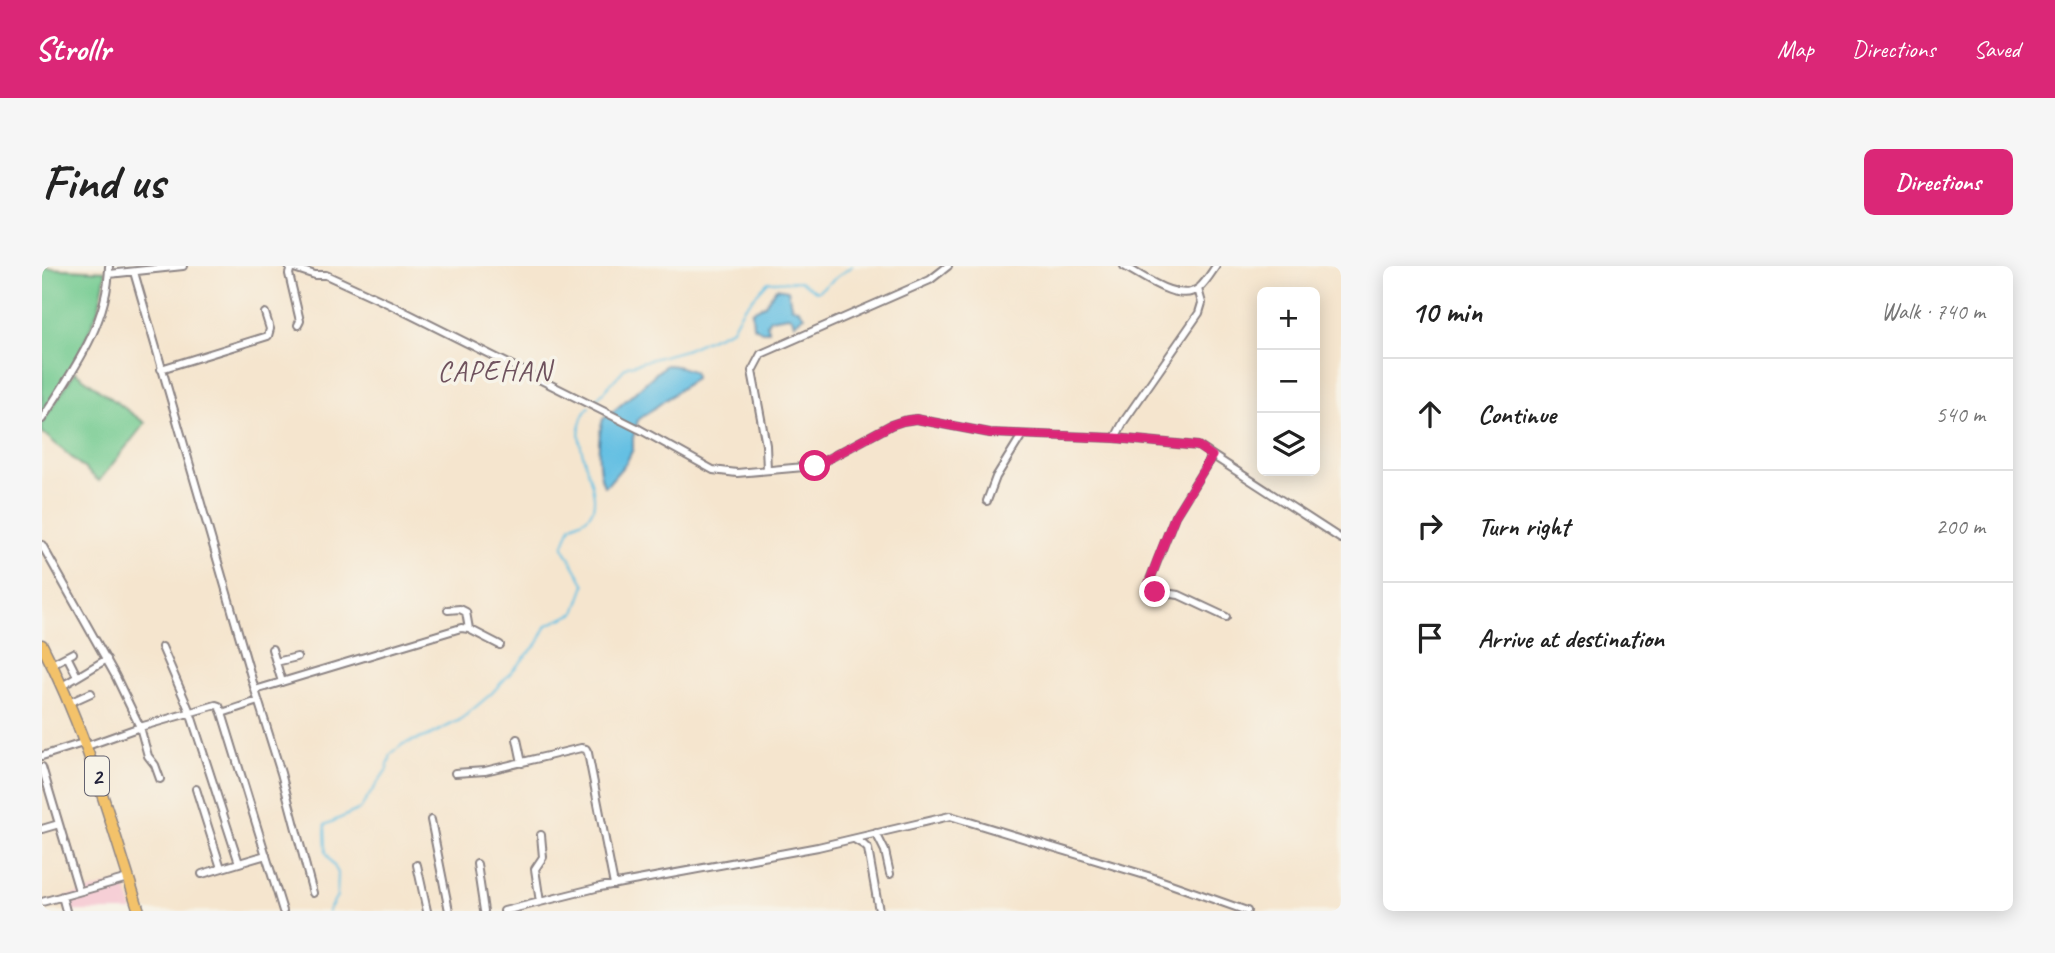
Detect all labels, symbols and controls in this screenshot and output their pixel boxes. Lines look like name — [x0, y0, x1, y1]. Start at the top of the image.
text: Strollr — [35, 28, 110, 70]
text: Map — [1777, 34, 1814, 64]
text: Directions — [1852, 34, 1935, 64]
text: Saved — [1973, 34, 2020, 64]
button: Directions — [1864, 149, 2013, 215]
text: Find us — [42, 151, 164, 213]
map controls — [1257, 287, 1320, 476]
button: + — [1257, 287, 1320, 350]
text: 10 min — [1411, 293, 1482, 331]
text: Walk · 740 m — [1881, 297, 1985, 326]
button: − — [1257, 350, 1320, 413]
district label: CAPEHAN — [438, 353, 555, 388]
icon: ahead — [1411, 395, 1449, 433]
text: Continue — [1478, 398, 1556, 431]
text: 540 m — [1936, 400, 1985, 429]
button: layers — [1257, 413, 1320, 476]
route start — [799, 450, 830, 481]
icon: right — [1411, 507, 1449, 545]
text: Turn right — [1478, 510, 1569, 543]
text: 200 m — [1936, 512, 1985, 541]
route end — [1139, 576, 1170, 607]
icon: arrive — [1411, 619, 1449, 657]
text: Arrive at destination — [1478, 622, 1664, 655]
road number: 2 — [85, 756, 109, 796]

